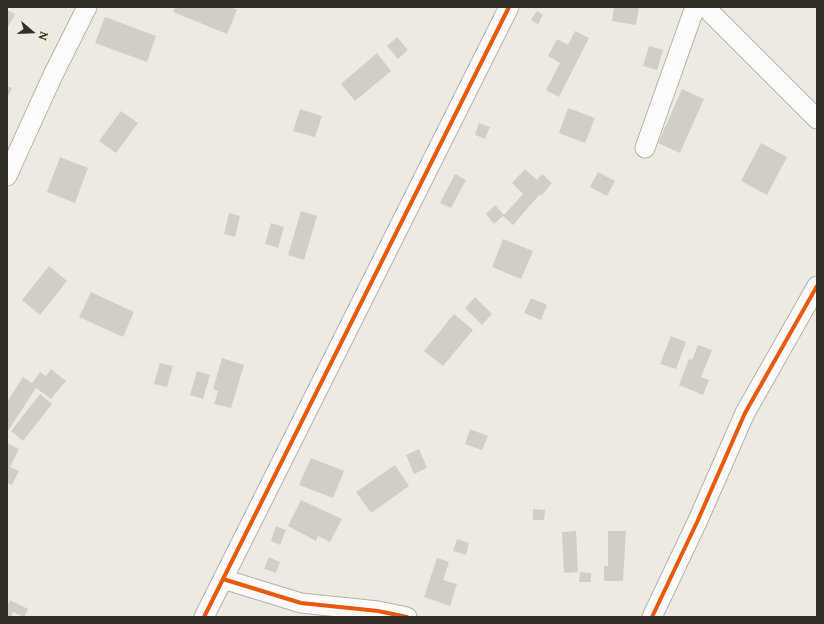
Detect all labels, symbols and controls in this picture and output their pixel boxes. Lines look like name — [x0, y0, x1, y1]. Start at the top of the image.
north arrow — [12, 12, 52, 52]
text: N — [35, 30, 51, 42]

